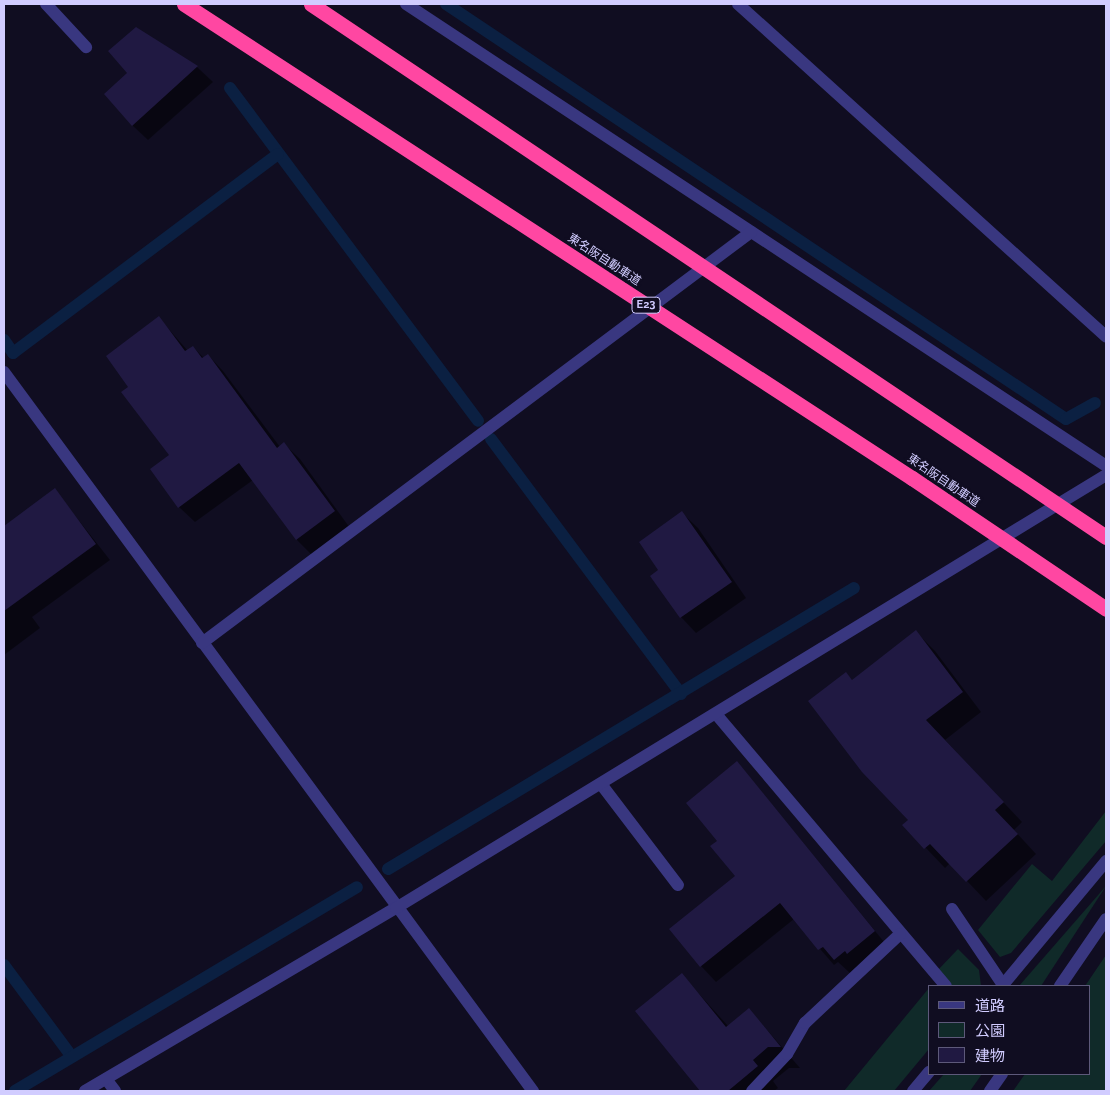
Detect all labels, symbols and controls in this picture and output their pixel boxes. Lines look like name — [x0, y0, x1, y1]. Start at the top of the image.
street label: 東名阪自動車道 — [565, 231, 643, 289]
road number: E23 — [631, 296, 661, 314]
street label: 東名阪自動車道 — [904, 452, 982, 510]
legend — [928, 985, 1090, 1075]
text: 道路 — [975, 997, 1005, 1015]
text: 公園 — [975, 1022, 1005, 1040]
text: 建物 — [975, 1047, 1005, 1065]

